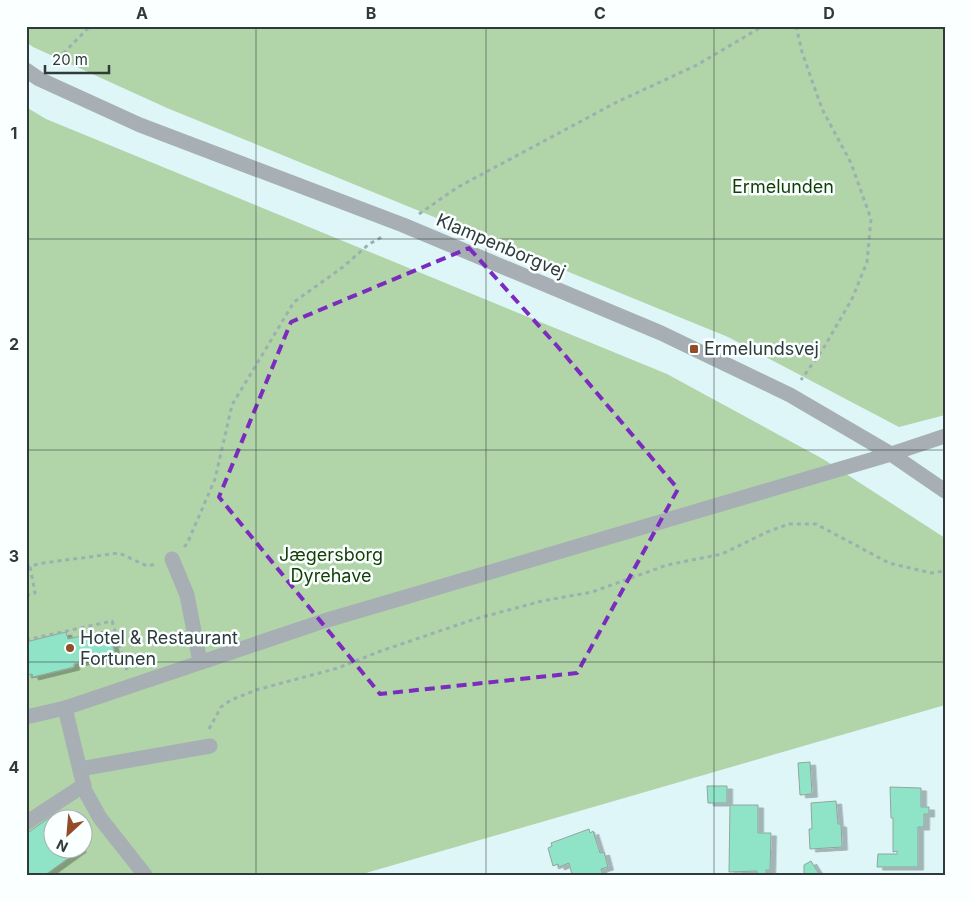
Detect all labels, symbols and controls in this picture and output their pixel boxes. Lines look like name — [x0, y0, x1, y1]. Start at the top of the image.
text: A — [136, 3, 148, 23]
text: B — [366, 3, 376, 23]
text: C — [594, 3, 606, 23]
text: D — [823, 3, 835, 23]
scale bar — [45, 42, 109, 74]
text: 20 m — [52, 50, 88, 69]
text: 1 — [11, 123, 17, 143]
park label: Ermelunden — [732, 176, 834, 197]
street label: Klampenborgvej — [433, 209, 569, 282]
text: 2 — [9, 334, 19, 354]
place label: Ermelundsvej — [704, 338, 819, 359]
marker: Ermelundsvej — [688, 343, 700, 355]
park label: Jægersborg Dyrehave — [279, 544, 383, 586]
text: 3 — [9, 546, 19, 566]
place label: Hotel & Restaurant Fortunen — [80, 627, 238, 669]
marker: Hotel & Restaurant Fortunen — [64, 642, 76, 654]
text: 4 — [9, 757, 20, 777]
north arrow — [42, 808, 92, 858]
text: N — [54, 836, 71, 856]

